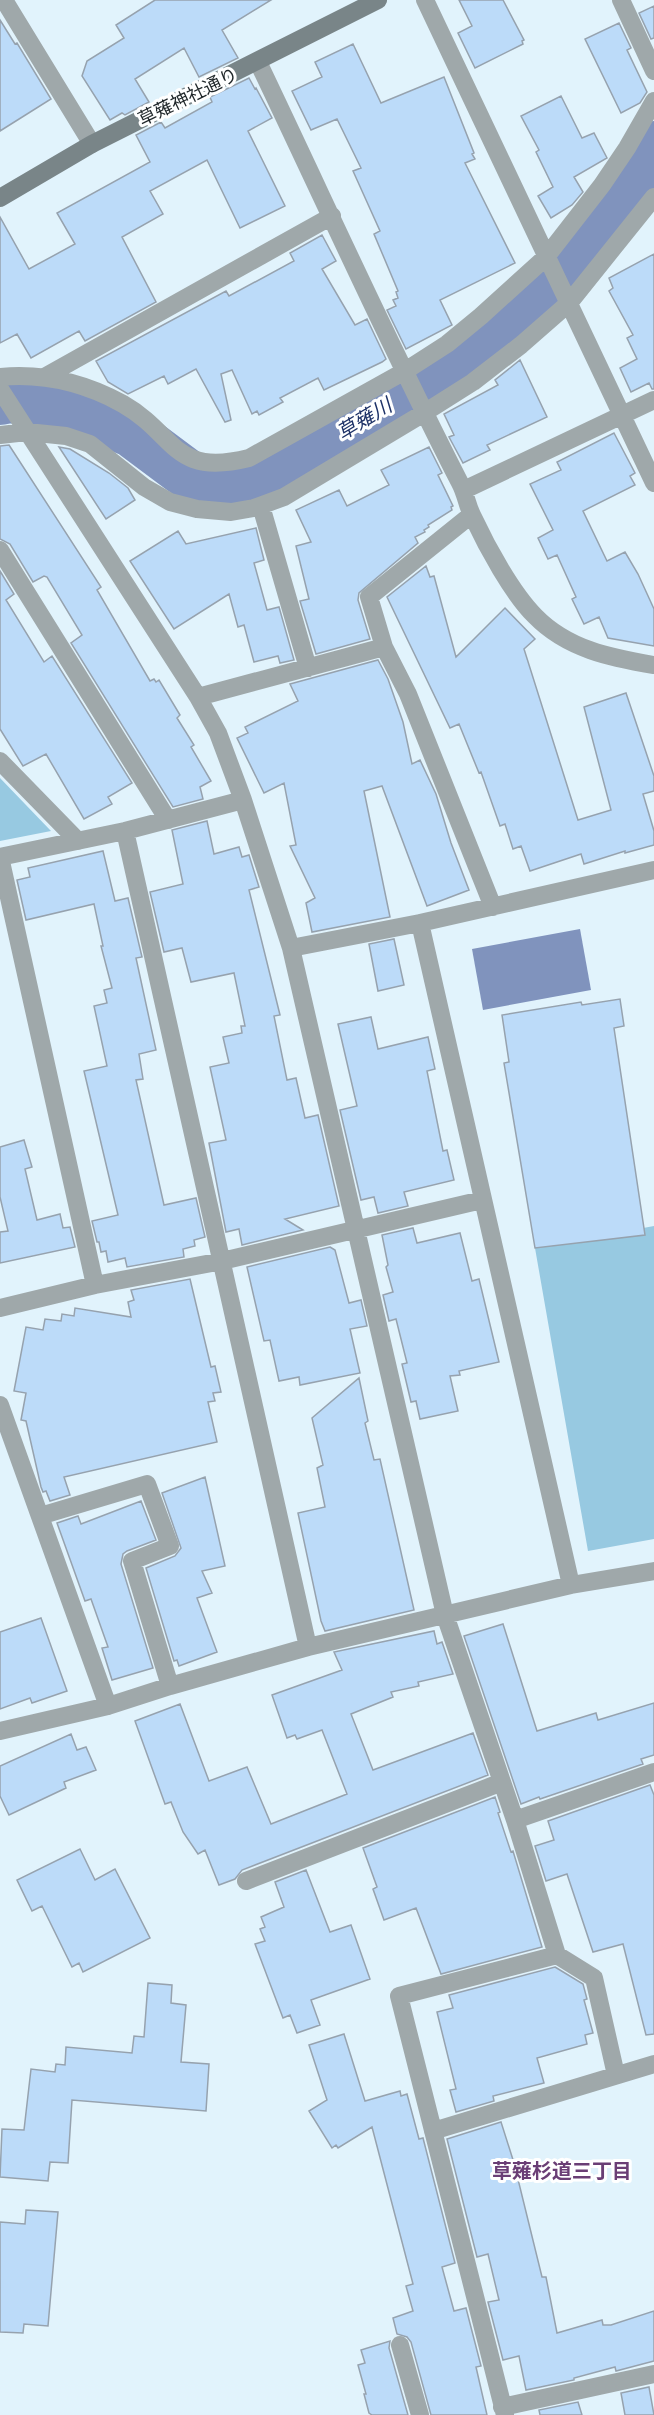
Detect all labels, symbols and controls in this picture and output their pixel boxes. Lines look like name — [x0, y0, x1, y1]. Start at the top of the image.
street label: 草薙神社通り — [134, 63, 241, 131]
water label: 草薙川 — [332, 391, 398, 446]
district label: 草薙杉道三丁目 — [492, 2158, 632, 2184]

